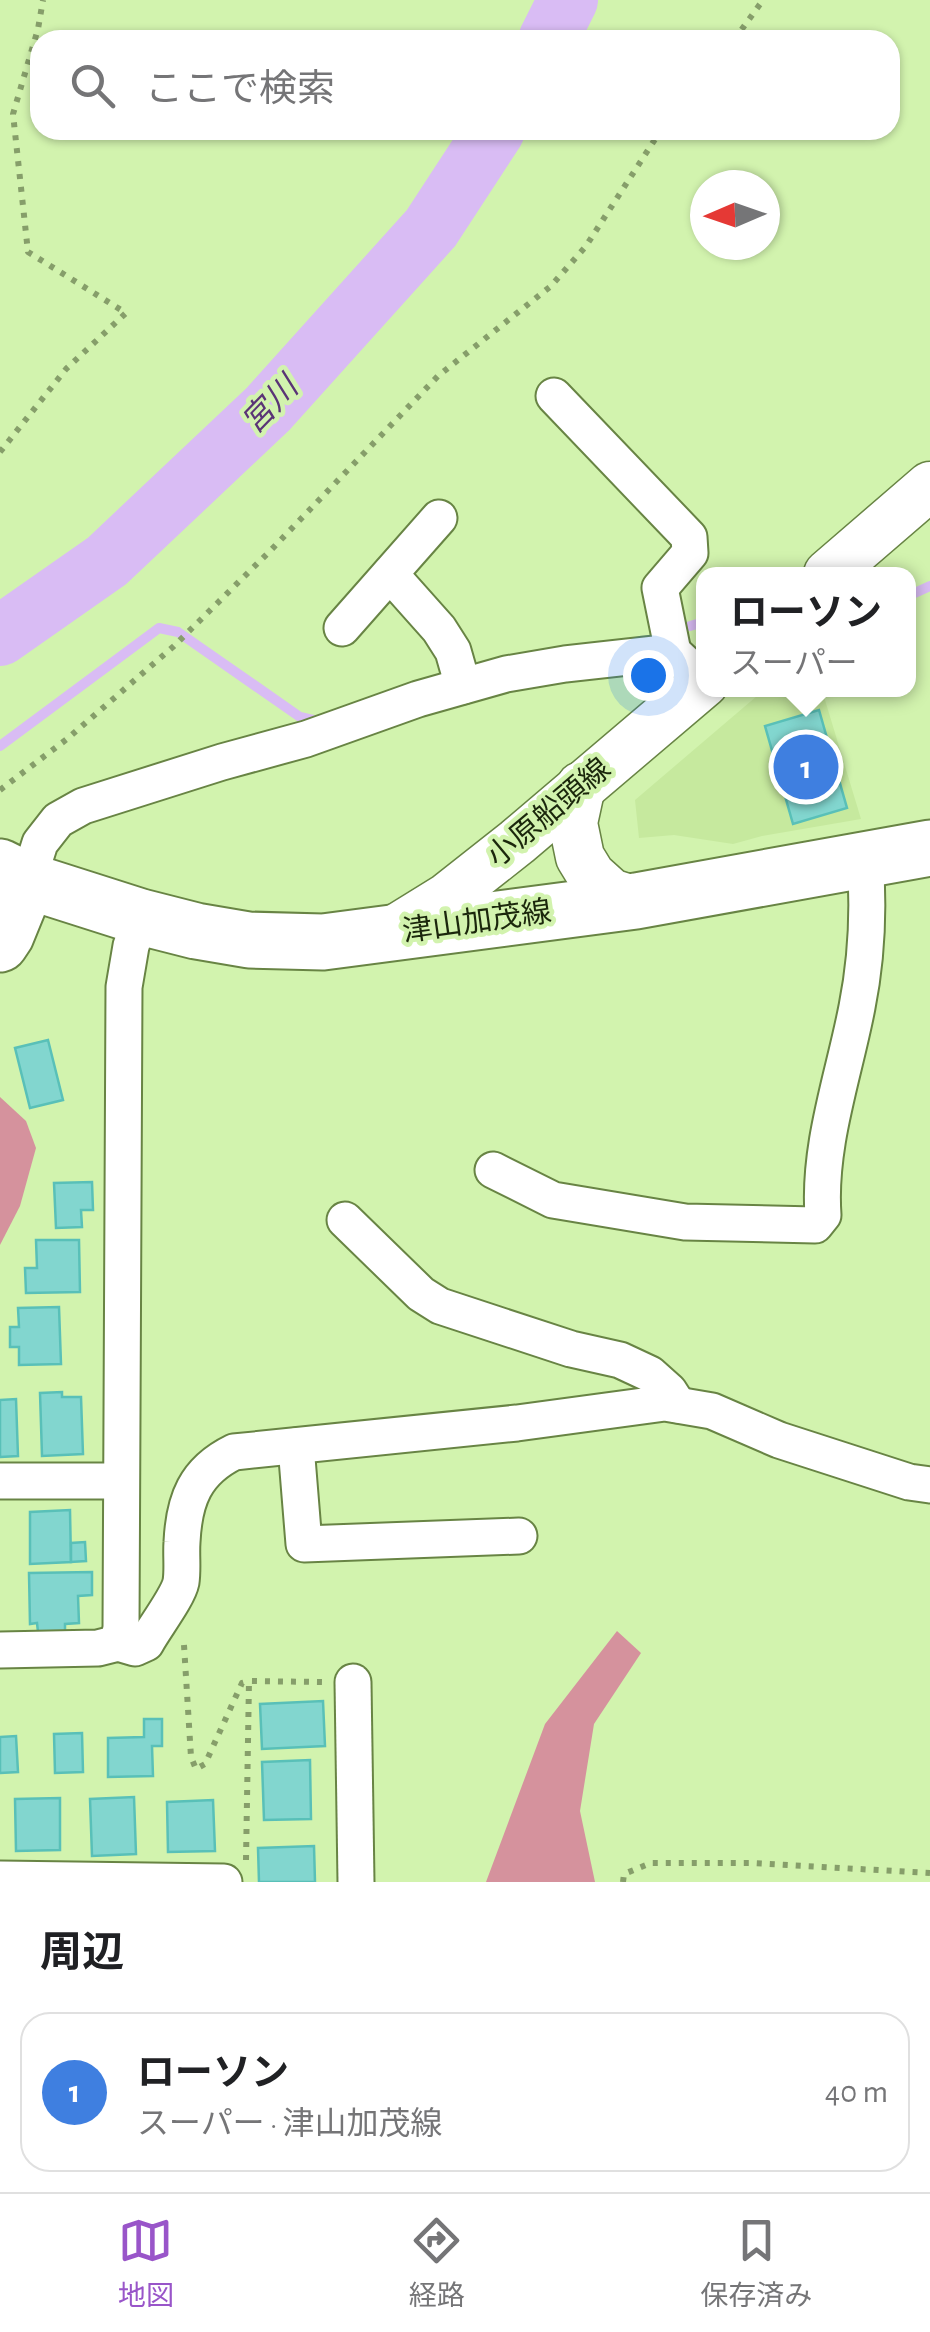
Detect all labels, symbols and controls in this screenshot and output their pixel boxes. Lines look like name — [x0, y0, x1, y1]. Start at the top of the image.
search box — [30, 30, 900, 140]
icon: search — [65, 58, 120, 113]
text: ここで検索 — [145, 71, 335, 109]
north arrow — [690, 170, 780, 260]
water label: 宮川 — [236, 368, 306, 439]
popup — [696, 567, 916, 697]
text: ローソン — [730, 595, 882, 633]
text: スーパー — [730, 648, 858, 680]
your location — [623, 650, 674, 701]
pin: 1 — [774, 730, 838, 804]
street label: 小原船頭線 — [481, 752, 616, 873]
street label: 津山加茂線 — [400, 895, 553, 947]
text: 周辺 — [40, 1932, 124, 1974]
text: ローソン — [137, 2055, 289, 2093]
text: 1 — [69, 2076, 80, 2108]
text: 40 m — [825, 2076, 888, 2108]
text: スーパー · 津山加茂線 — [137, 2108, 443, 2140]
tab: 地図 — [118, 2213, 174, 2314]
tab: 経路 — [409, 2213, 465, 2314]
tab: 保存済み — [700, 2213, 812, 2314]

